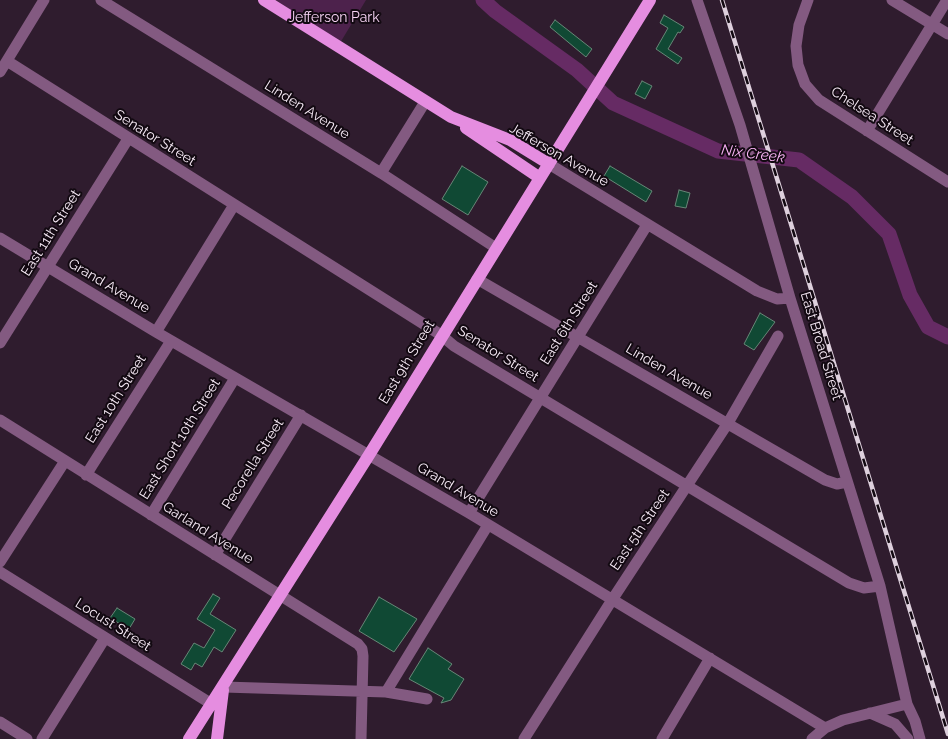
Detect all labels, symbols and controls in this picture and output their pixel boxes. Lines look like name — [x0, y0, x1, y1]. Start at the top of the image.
park label: Jefferson Park — [288, 10, 380, 26]
street label: Linden Avenue — [261, 77, 353, 143]
street label: Chelsea Street — [828, 83, 916, 149]
street label: Senator Street — [111, 106, 199, 170]
street label: Jefferson Avenue — [506, 120, 612, 190]
water label: Nix Creek — [720, 141, 786, 167]
street label: East 11th Street — [18, 187, 84, 279]
street label: Grand Avenue — [65, 255, 153, 317]
street label: East 6th Street — [537, 278, 601, 368]
street label: East Broad Street — [797, 290, 845, 402]
street label: East 9th Street — [375, 317, 439, 407]
street label: Senator Street — [454, 322, 542, 386]
street label: Linden Avenue — [623, 340, 715, 404]
street label: East 10th Street — [82, 352, 150, 446]
street label: East Short 10th Street — [136, 376, 224, 502]
street label: Pecorella Street — [219, 416, 287, 512]
street label: Grand Avenue — [414, 459, 502, 521]
street label: East 5th Street — [607, 486, 673, 574]
street label: Garland Avenue — [160, 498, 256, 568]
street label: Locust Street — [72, 595, 154, 655]

